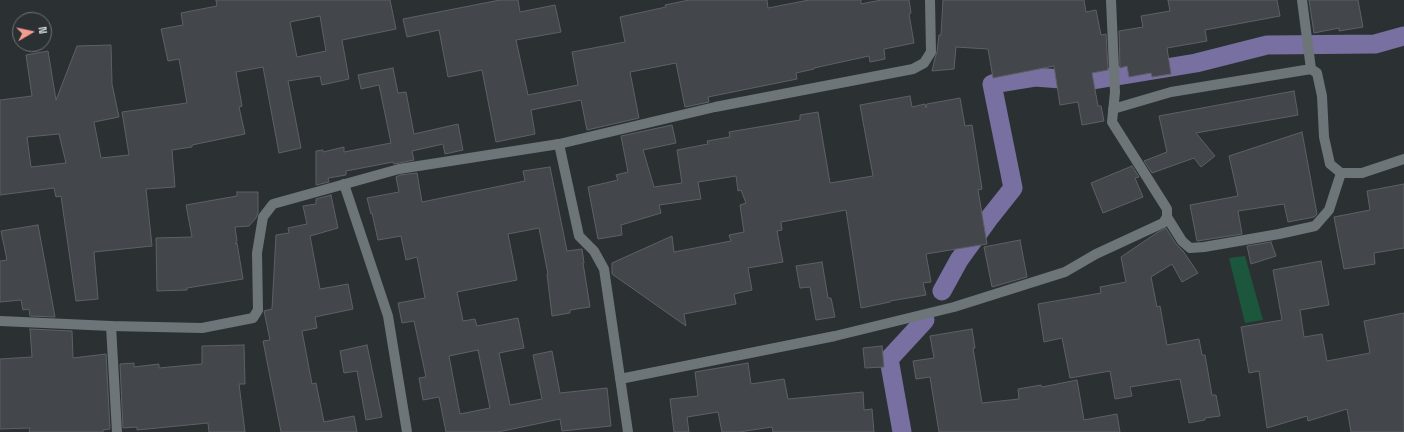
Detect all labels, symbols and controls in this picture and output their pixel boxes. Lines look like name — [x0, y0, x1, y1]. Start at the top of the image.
north arrow — [12, 12, 52, 52]
text: N — [35, 26, 50, 35]

